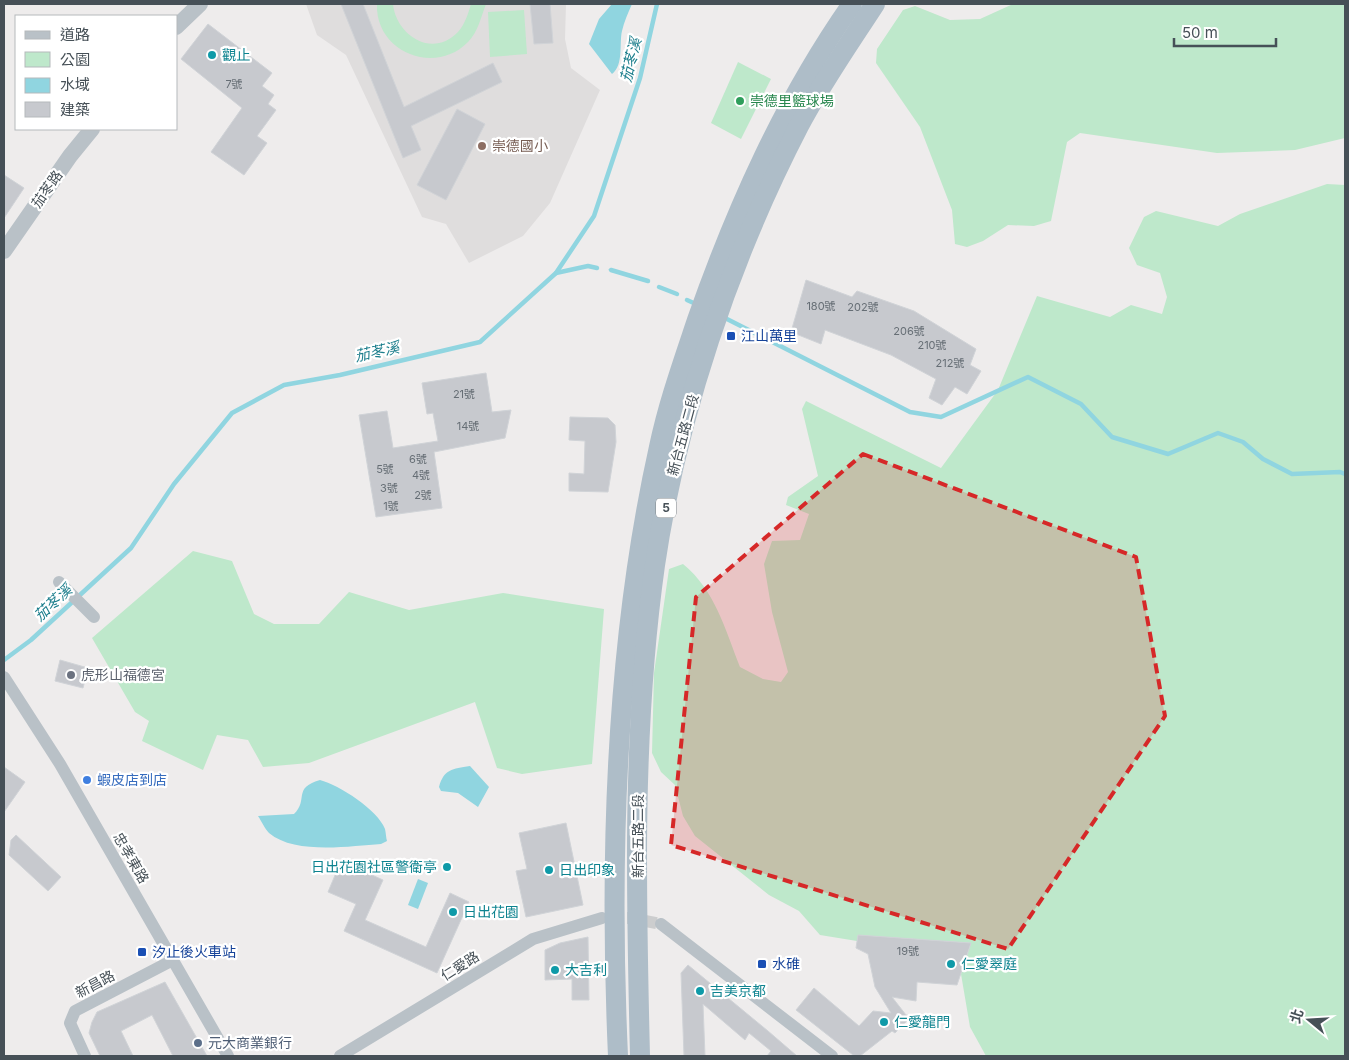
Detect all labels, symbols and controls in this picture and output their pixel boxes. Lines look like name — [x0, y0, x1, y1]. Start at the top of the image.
legend — [15, 15, 178, 130]
scale bar — [1174, 15, 1276, 47]
text: 50 m — [1182, 23, 1218, 42]
text: 道路 — [60, 25, 90, 44]
water label: 茄苳溪 — [616, 34, 646, 84]
place label: 觀止 — [222, 46, 250, 63]
marker: 觀止 — [206, 49, 218, 61]
text: 公園 — [60, 50, 90, 69]
text: 水域 — [60, 75, 90, 94]
house number: 7號 — [225, 77, 243, 91]
place label: 崇德里籃球場 — [750, 92, 834, 109]
marker: 崇德里籃球場 — [734, 95, 746, 107]
text: 建築 — [60, 100, 90, 119]
place label: 崇德國小 — [492, 137, 548, 154]
marker: 崇德國小 — [476, 140, 488, 152]
street label: 茄苳路 — [28, 167, 66, 211]
house number: 180號 — [806, 299, 836, 313]
house number: 202號 — [847, 300, 879, 314]
house number: 206號 — [893, 324, 925, 338]
place label: 江山萬里 — [741, 327, 797, 344]
marker: 江山萬里 — [725, 330, 737, 342]
water label: 茄苳溪 — [353, 337, 403, 365]
house number: 210號 — [917, 338, 947, 352]
house number: 212號 — [936, 356, 964, 370]
house number: 21號 — [453, 387, 475, 401]
street label: 新台五路二段 — [663, 392, 702, 478]
house number: 14號 — [457, 419, 479, 433]
house number: 6號 — [409, 452, 427, 466]
house number: 5號 — [376, 462, 394, 476]
house number: 4號 — [412, 468, 430, 482]
house number: 3號 — [380, 481, 398, 495]
house number: 2號 — [414, 488, 432, 502]
road number: 5 — [656, 498, 676, 518]
house number: 1號 — [383, 499, 399, 513]
water label: 茄苳溪 — [30, 579, 77, 625]
place label: 虎形山福德宮 — [81, 666, 165, 683]
marker: 虎形山福德宮 — [65, 669, 77, 681]
place label: 蝦皮店到店 — [97, 771, 167, 788]
marker: 蝦皮店到店 — [81, 774, 93, 786]
street label: 新台五路二段 — [629, 794, 646, 878]
street label: 忠孝東路 — [110, 829, 153, 886]
place label: 日出花園社區警衛亭 — [311, 858, 437, 875]
marker: 日出花園社區警衛亭 — [441, 861, 453, 873]
place label: 日出印象 — [559, 861, 615, 878]
marker: 日出印象 — [543, 864, 555, 876]
place label: 日出花園 — [463, 903, 519, 920]
marker: 日出花園 — [447, 906, 459, 918]
place label: 汐止後火車站 — [152, 943, 236, 960]
house number: 19號 — [897, 944, 919, 958]
marker: 汐止後火車站 — [136, 946, 148, 958]
street label: 仁愛路 — [437, 947, 482, 984]
place label: 水碓 — [772, 955, 800, 972]
place label: 仁愛翠庭 — [961, 955, 1017, 972]
marker: 水碓 — [756, 958, 768, 970]
marker: 仁愛翠庭 — [945, 958, 957, 970]
place label: 大吉利 — [565, 961, 607, 978]
marker: 大吉利 — [549, 964, 561, 976]
street label: 新昌路 — [72, 966, 117, 1001]
place label: 吉美京都 — [710, 982, 766, 999]
marker: 吉美京都 — [694, 985, 706, 997]
north arrow — [1284, 995, 1334, 1045]
text: 北 — [1286, 1007, 1306, 1025]
place label: 仁愛龍門 — [894, 1013, 950, 1030]
marker: 仁愛龍門 — [878, 1016, 890, 1028]
place label: 元大商業銀行 — [208, 1034, 292, 1051]
marker: 元大商業銀行 — [192, 1037, 204, 1049]

